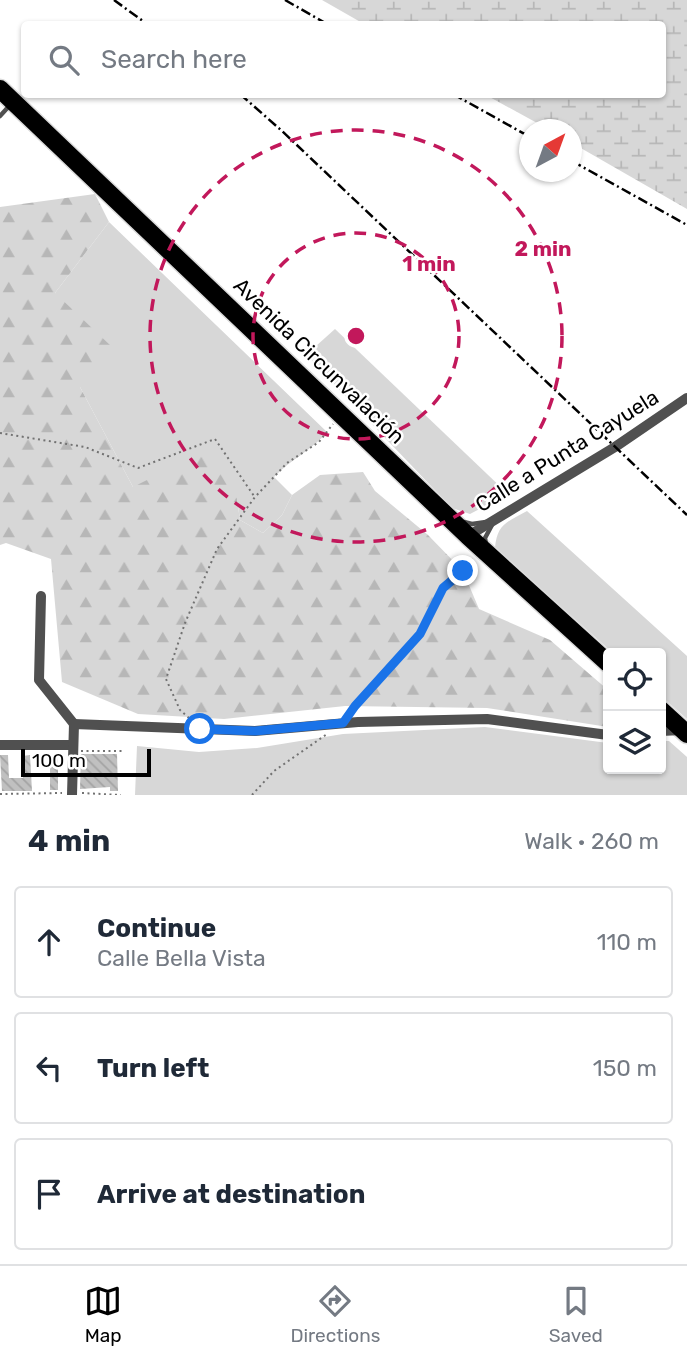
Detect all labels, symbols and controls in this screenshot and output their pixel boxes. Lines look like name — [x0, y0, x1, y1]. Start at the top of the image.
search box — [21, 21, 666, 98]
icon: search — [45, 41, 83, 79]
text: Search here — [101, 44, 247, 75]
north arrow — [519, 119, 582, 182]
text: 2 min — [515, 236, 571, 261]
text: 1 min — [402, 251, 456, 276]
street label: Avenida Circunvalación — [229, 272, 410, 449]
centre of rings — [344, 324, 368, 348]
street label: Calle a Punta Cayuela — [471, 384, 663, 517]
route end — [447, 555, 478, 586]
map controls — [603, 648, 666, 774]
button: locate — [603, 648, 666, 711]
button: layers — [603, 711, 666, 774]
route start — [184, 713, 215, 744]
scale bar — [21, 746, 150, 778]
text: 100 m — [32, 749, 86, 772]
text: 4 min — [28, 823, 110, 859]
text: Walk · 260 m — [524, 827, 659, 855]
text: Continue — [97, 913, 216, 944]
icon: ahead — [30, 923, 68, 961]
text: 110 m — [597, 928, 657, 956]
text: Calle Bella Vista — [97, 944, 266, 972]
icon: left — [30, 1049, 68, 1087]
text: Turn left — [97, 1053, 209, 1084]
text: 150 m — [593, 1054, 657, 1082]
icon: arrive — [30, 1175, 68, 1213]
text: Arrive at destination — [97, 1179, 365, 1210]
tab: Map — [84, 1282, 122, 1347]
tab: Directions — [290, 1282, 380, 1347]
tab: Saved — [549, 1282, 603, 1347]

